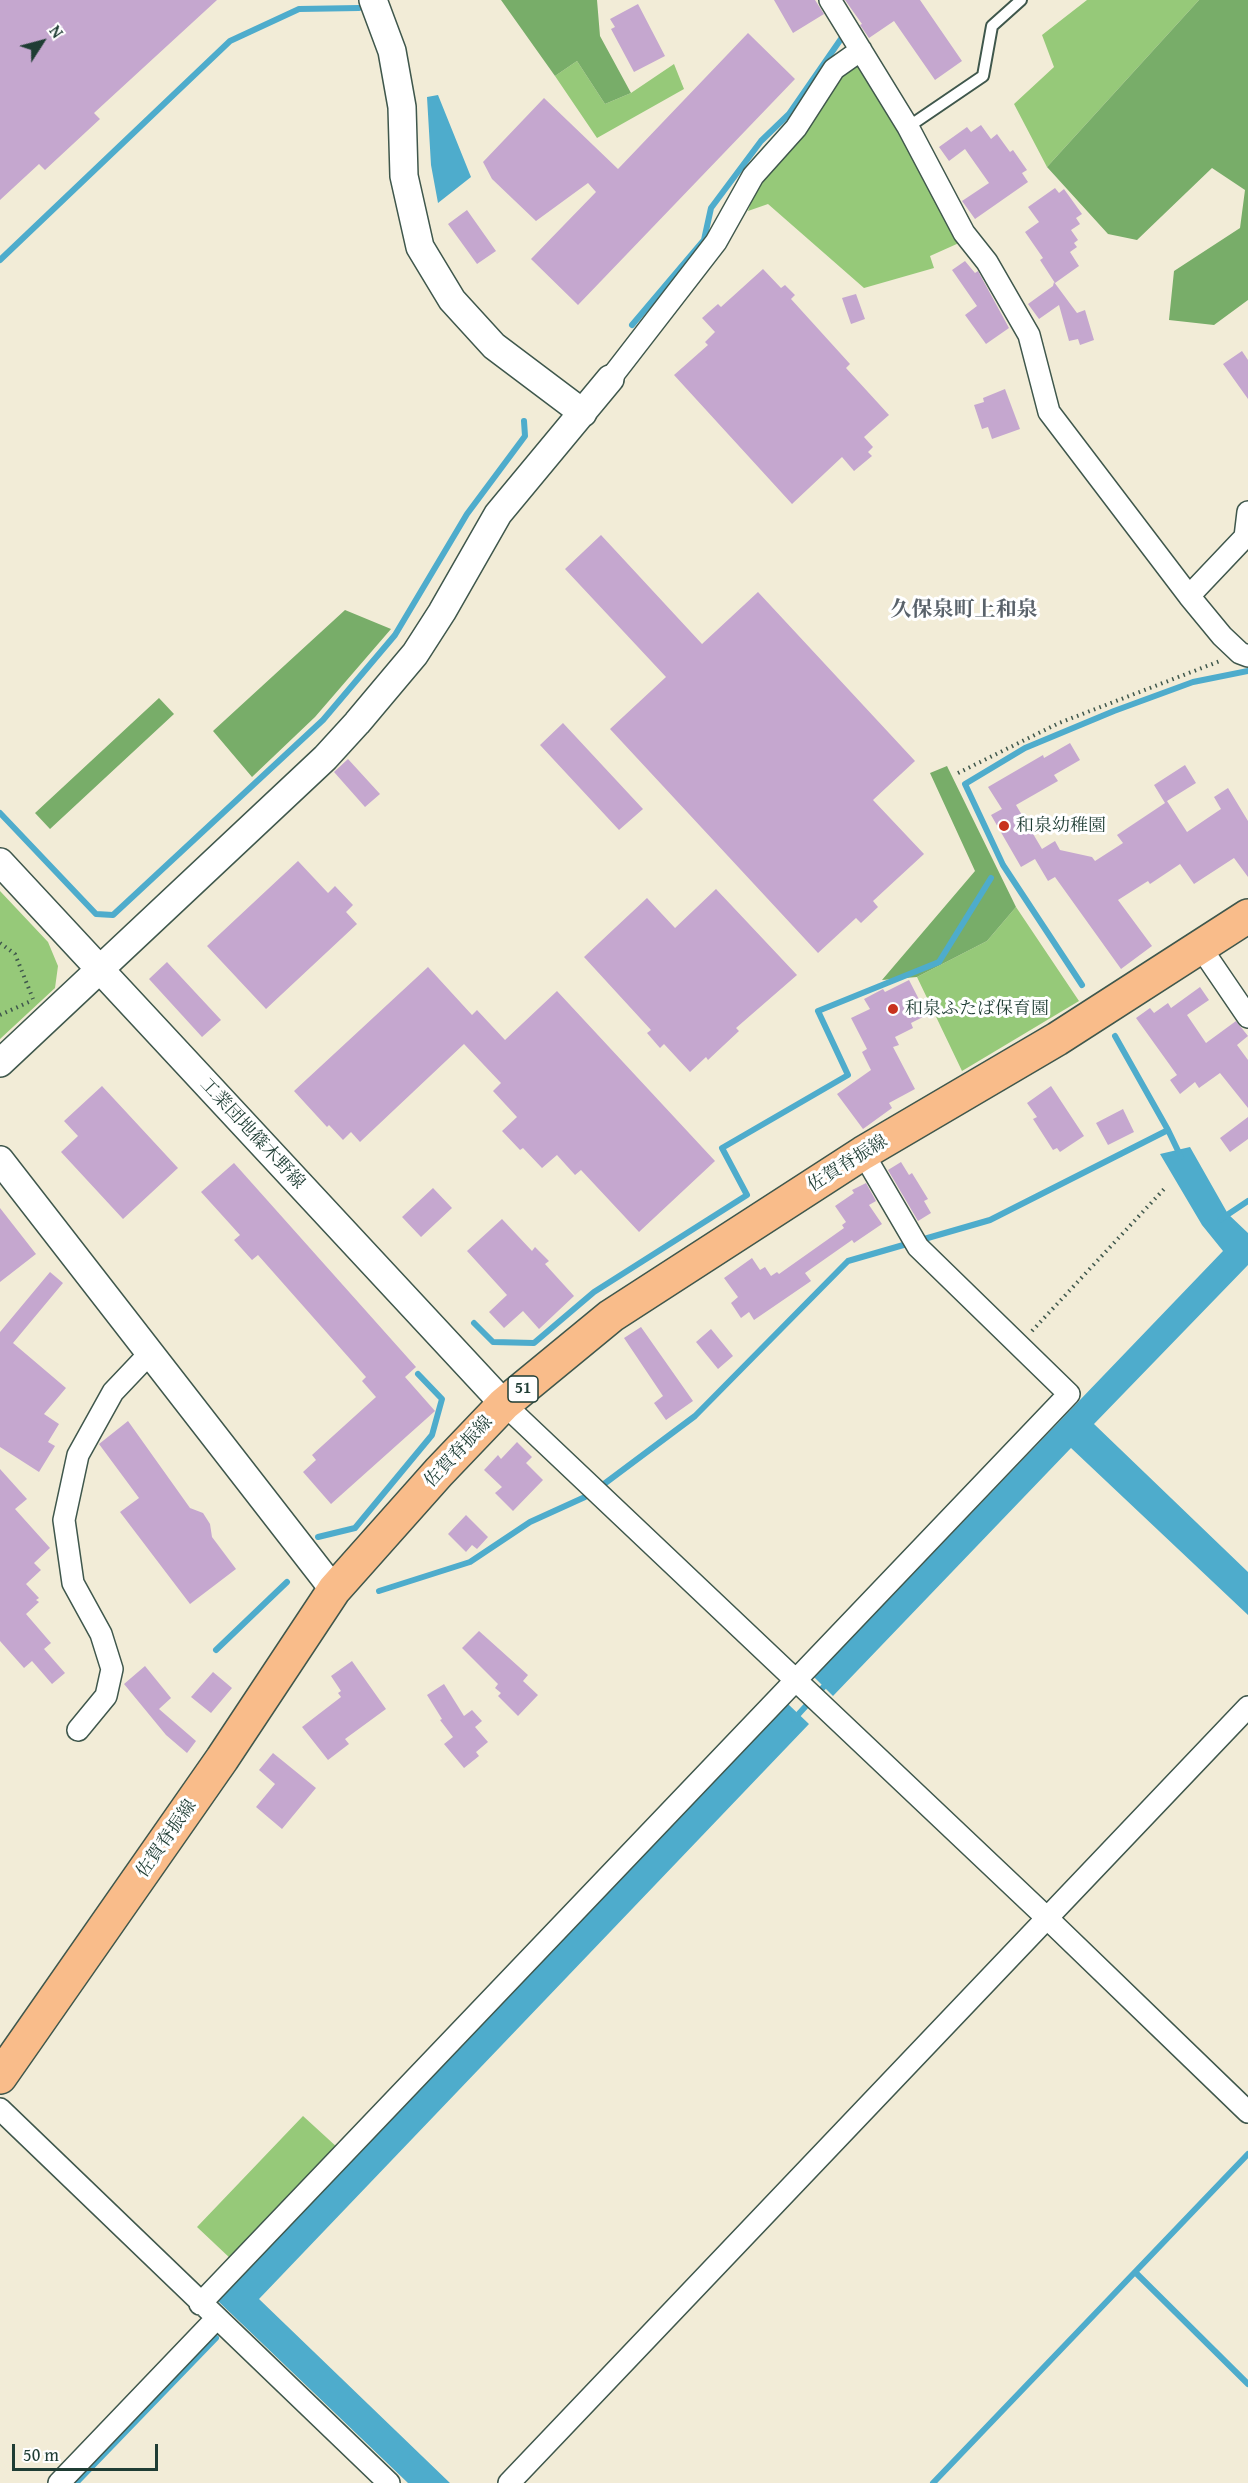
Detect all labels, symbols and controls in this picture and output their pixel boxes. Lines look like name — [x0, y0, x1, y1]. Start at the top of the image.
north arrow — [12, 12, 72, 72]
text: N — [44, 20, 69, 43]
district label: 久保泉町上和泉 — [891, 598, 1037, 624]
place label: 和泉幼稚園 — [1016, 815, 1106, 837]
marker: 和泉幼稚園 — [997, 819, 1011, 833]
place label: 和泉ふたば保育園 — [905, 998, 1049, 1020]
marker: 和泉ふたば保育園 — [886, 1002, 900, 1016]
street label: 工業団地篠木野線 — [195, 1074, 309, 1194]
street label: 佐賀脊振線 — [804, 1131, 892, 1197]
road number: 51 — [508, 1376, 538, 1402]
street label: 佐賀脊振線 — [420, 1412, 498, 1492]
street label: 佐賀脊振線 — [132, 1796, 202, 1882]
scale bar — [15, 2432, 160, 2470]
text: 50 m — [23, 2441, 59, 2468]

